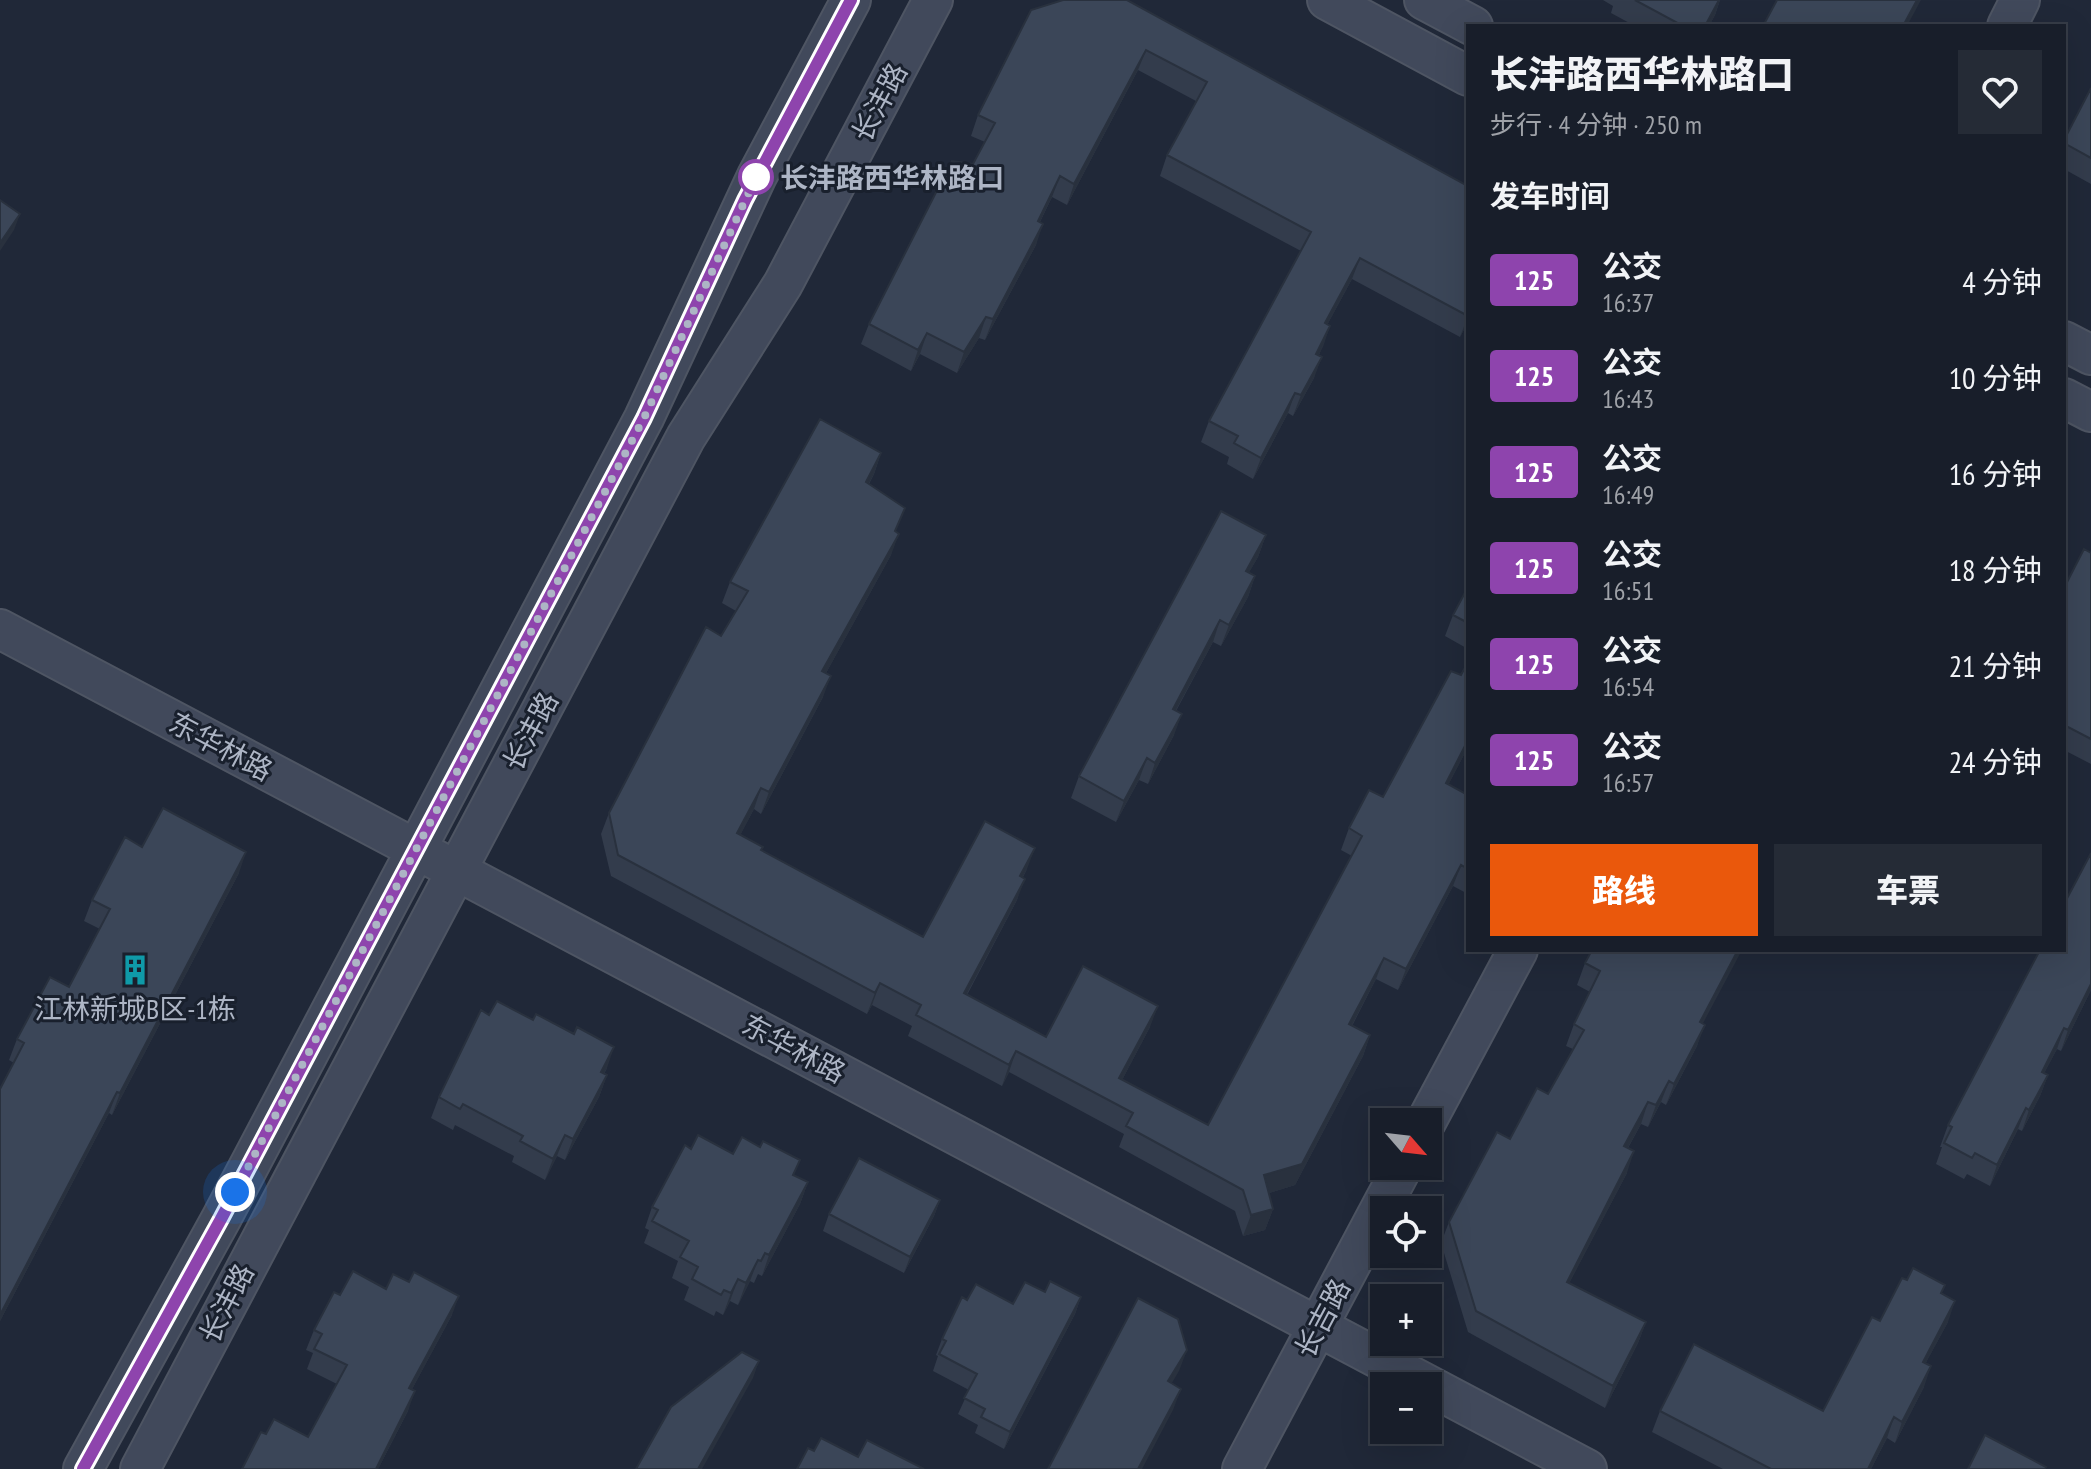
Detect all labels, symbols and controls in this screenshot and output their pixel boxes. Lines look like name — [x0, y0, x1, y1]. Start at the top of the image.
text: 长沣路西华林路口 — [1490, 49, 1794, 98]
button: heart — [1958, 50, 2042, 134]
street label: 长沣路 — [843, 56, 915, 148]
text: 步行 · 4 分钟 · 250 m — [1490, 108, 1702, 141]
place label: 长沣路西华林路口 — [780, 159, 1004, 196]
marker: 长沣路西华林路口 — [739, 160, 773, 194]
text: 发车时间 — [1490, 176, 1610, 215]
text: 公交 — [1602, 246, 1662, 285]
text: 125 — [1514, 261, 1554, 298]
text: 4 分钟 — [1962, 262, 2042, 301]
text: 16:37 — [1602, 286, 1654, 319]
text: 公交 — [1602, 342, 1662, 381]
text: 125 — [1514, 357, 1554, 394]
text: 10 分钟 — [1949, 358, 2042, 397]
text: 16:43 — [1602, 382, 1654, 415]
text: 公交 — [1602, 438, 1662, 477]
text: 125 — [1514, 453, 1554, 490]
text: 16 分钟 — [1949, 454, 2042, 493]
text: 16:49 — [1602, 478, 1654, 511]
text: 公交 — [1602, 534, 1662, 573]
text: 125 — [1514, 549, 1554, 586]
text: 18 分钟 — [1949, 550, 2042, 589]
text: 16:51 — [1602, 574, 1654, 607]
text: 公交 — [1602, 630, 1662, 669]
text: 125 — [1514, 645, 1554, 682]
text: 21 分钟 — [1949, 646, 2042, 685]
text: 16:54 — [1602, 670, 1654, 703]
street label: 长沣路 — [494, 685, 566, 777]
street label: 东华林路 — [163, 703, 279, 789]
text: 公交 — [1602, 726, 1662, 765]
text: 125 — [1514, 741, 1554, 778]
text: 24 分钟 — [1949, 742, 2042, 781]
text: 16:57 — [1602, 766, 1654, 799]
button: 路线 — [1490, 844, 1758, 936]
button: 车票 — [1774, 844, 2042, 936]
building icon: 江林新城B区-1栋 — [118, 953, 152, 987]
place label: 江林新城B区-1栋 — [34, 990, 236, 1027]
street label: 东华林路 — [736, 1005, 852, 1091]
north arrow — [1370, 1108, 1442, 1180]
map controls — [1370, 1108, 1442, 1444]
your location — [215, 1172, 255, 1212]
button: locate — [1370, 1196, 1442, 1268]
street label: 长沣路 — [190, 1257, 262, 1349]
street label: 长吉路 — [1286, 1272, 1358, 1364]
button: + — [1370, 1284, 1442, 1356]
button: − — [1370, 1372, 1442, 1444]

